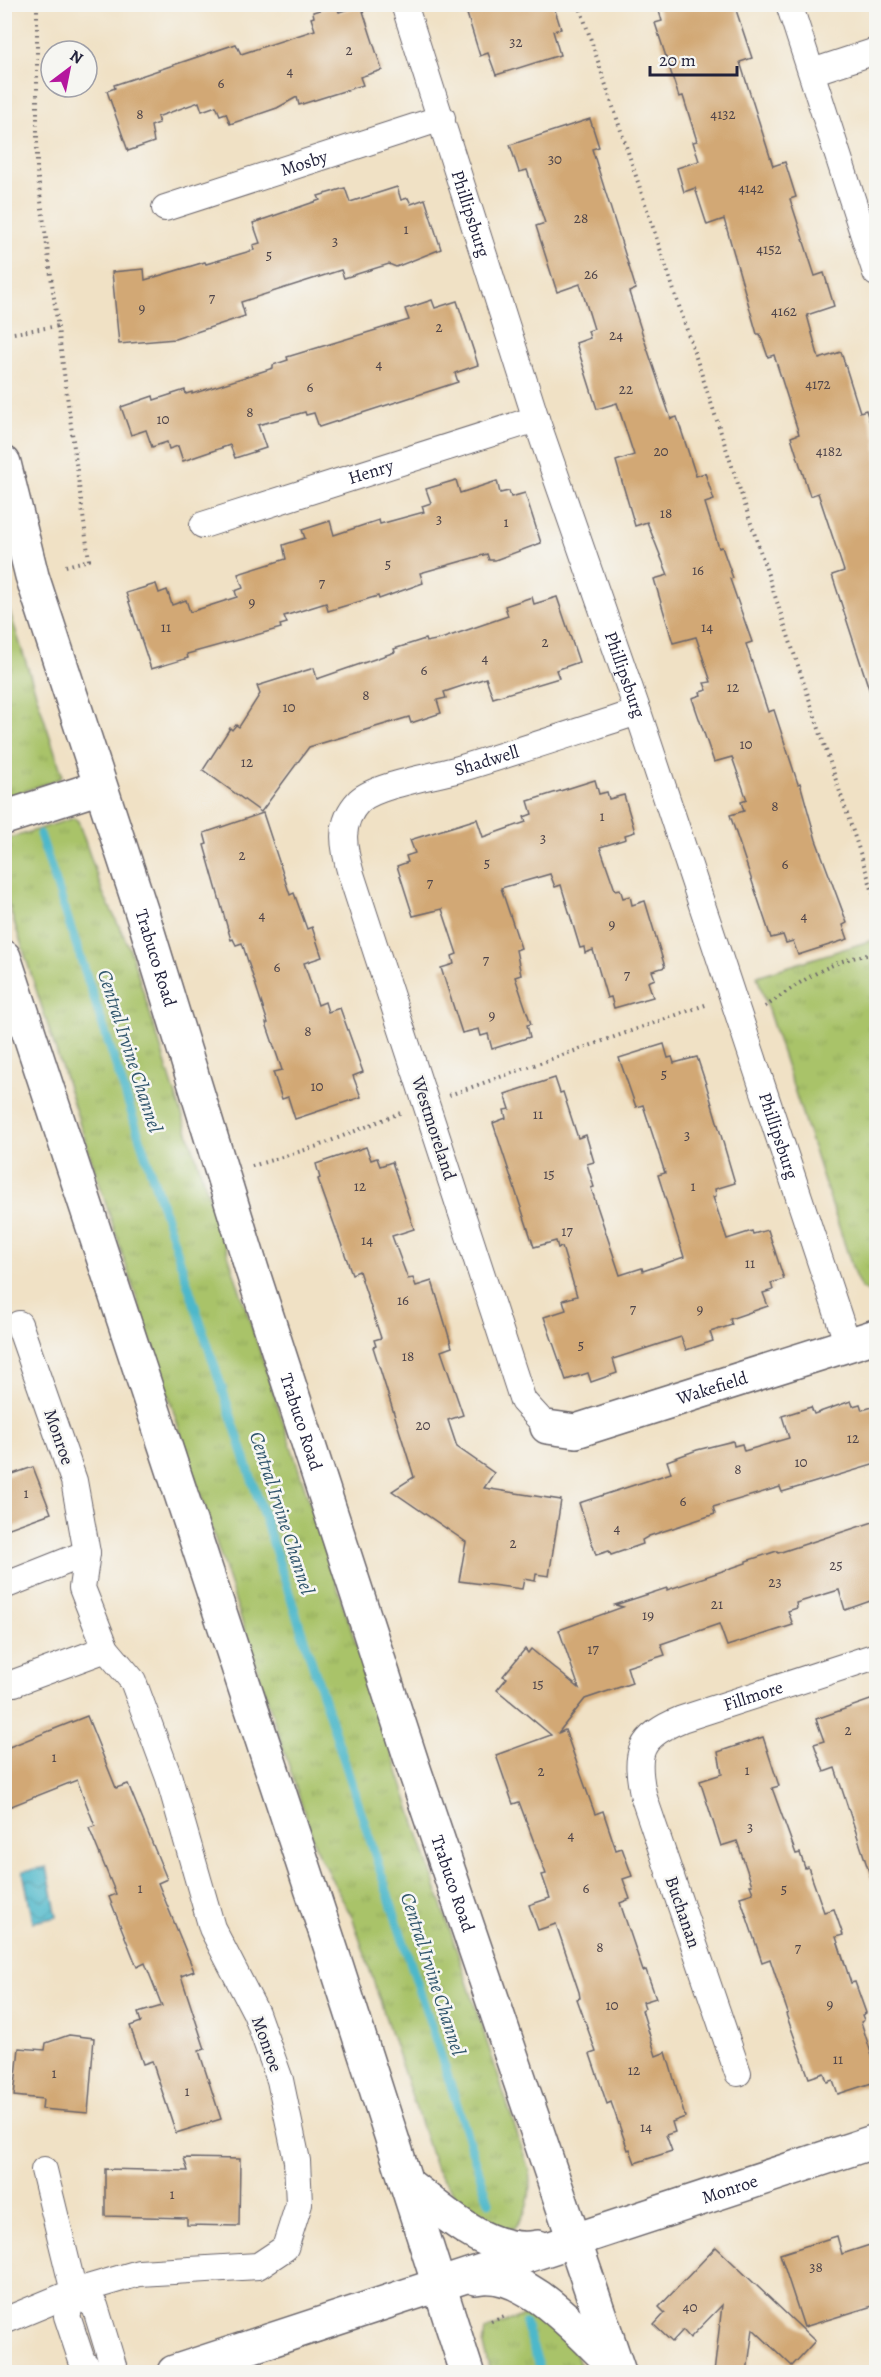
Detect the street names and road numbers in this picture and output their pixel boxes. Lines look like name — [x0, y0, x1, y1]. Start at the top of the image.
street label: Mosby — [277, 144, 331, 182]
street label: Phillipsburg — [446, 167, 496, 260]
street label: Henry — [345, 453, 397, 490]
street label: Phillipsburg — [599, 628, 651, 721]
street label: Shadwell — [451, 739, 522, 782]
street label: Trabuco Road — [130, 906, 182, 1010]
street label: Westmoreland — [406, 1072, 462, 1183]
street label: Phillipsburg — [753, 1089, 804, 1182]
street label: Wakefield — [673, 1365, 751, 1411]
street label: Trabuco Road — [274, 1370, 328, 1474]
street label: Monroe — [38, 1406, 80, 1468]
street label: Fillmore — [720, 1675, 786, 1717]
street label: Trabuco Road — [425, 1832, 481, 1935]
street label: Buchanan — [660, 1873, 706, 1951]
street label: Monroe — [246, 2013, 288, 2075]
street label: Monroe — [699, 2169, 761, 2210]

